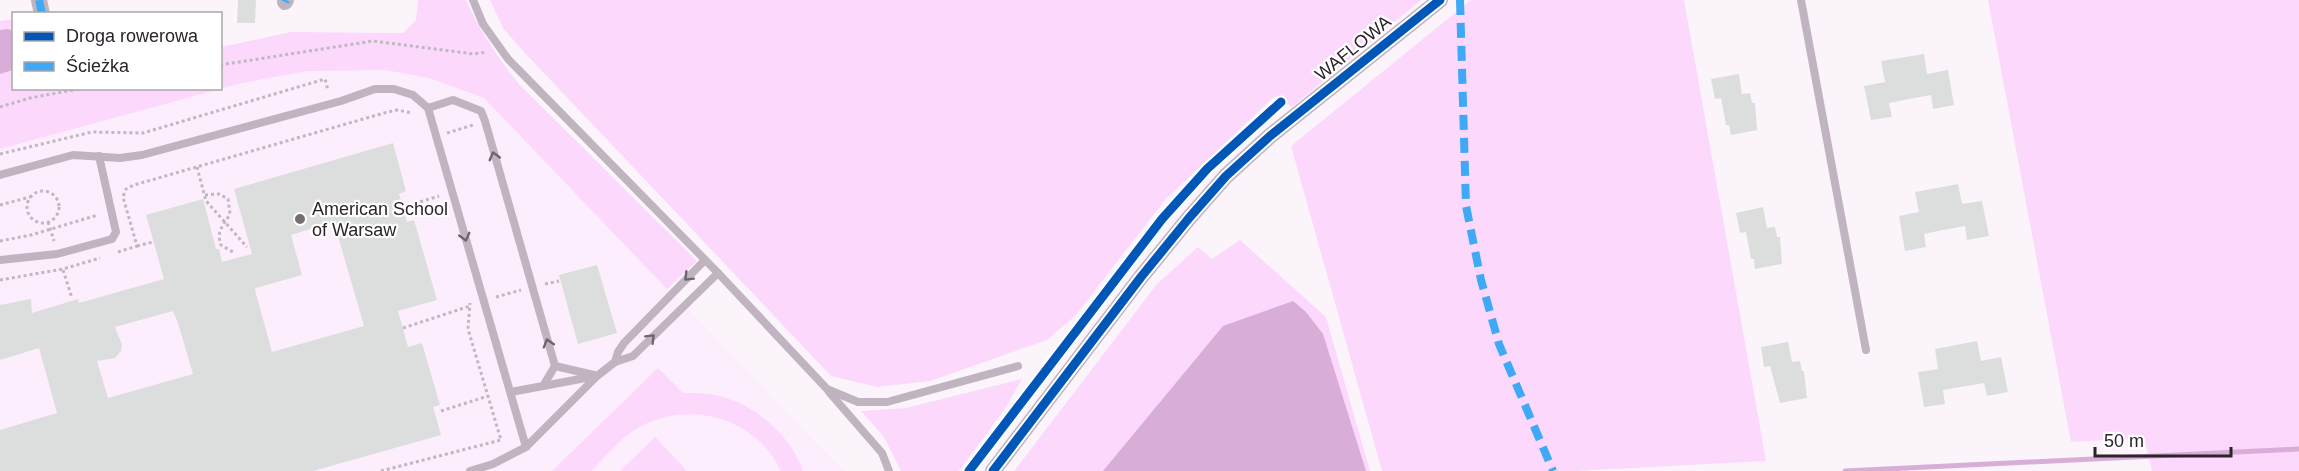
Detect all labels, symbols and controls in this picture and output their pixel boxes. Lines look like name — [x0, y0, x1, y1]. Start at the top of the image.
street label: WAFLOWA — [1311, 11, 1395, 85]
legend — [12, 12, 222, 90]
text: Droga rowerowa — [66, 26, 199, 46]
text: Ścieżka — [66, 55, 130, 76]
one-way arrow — [489, 151, 501, 162]
place label: American School of Warsaw — [312, 199, 448, 240]
marker: American School of Warsaw — [293, 212, 307, 226]
one-way arrow — [458, 231, 470, 242]
one-way arrow — [685, 269, 696, 280]
one-way arrow — [644, 334, 655, 345]
one-way arrow — [543, 338, 555, 349]
scale bar — [2095, 420, 2232, 458]
text: 50 m — [2104, 431, 2144, 451]

